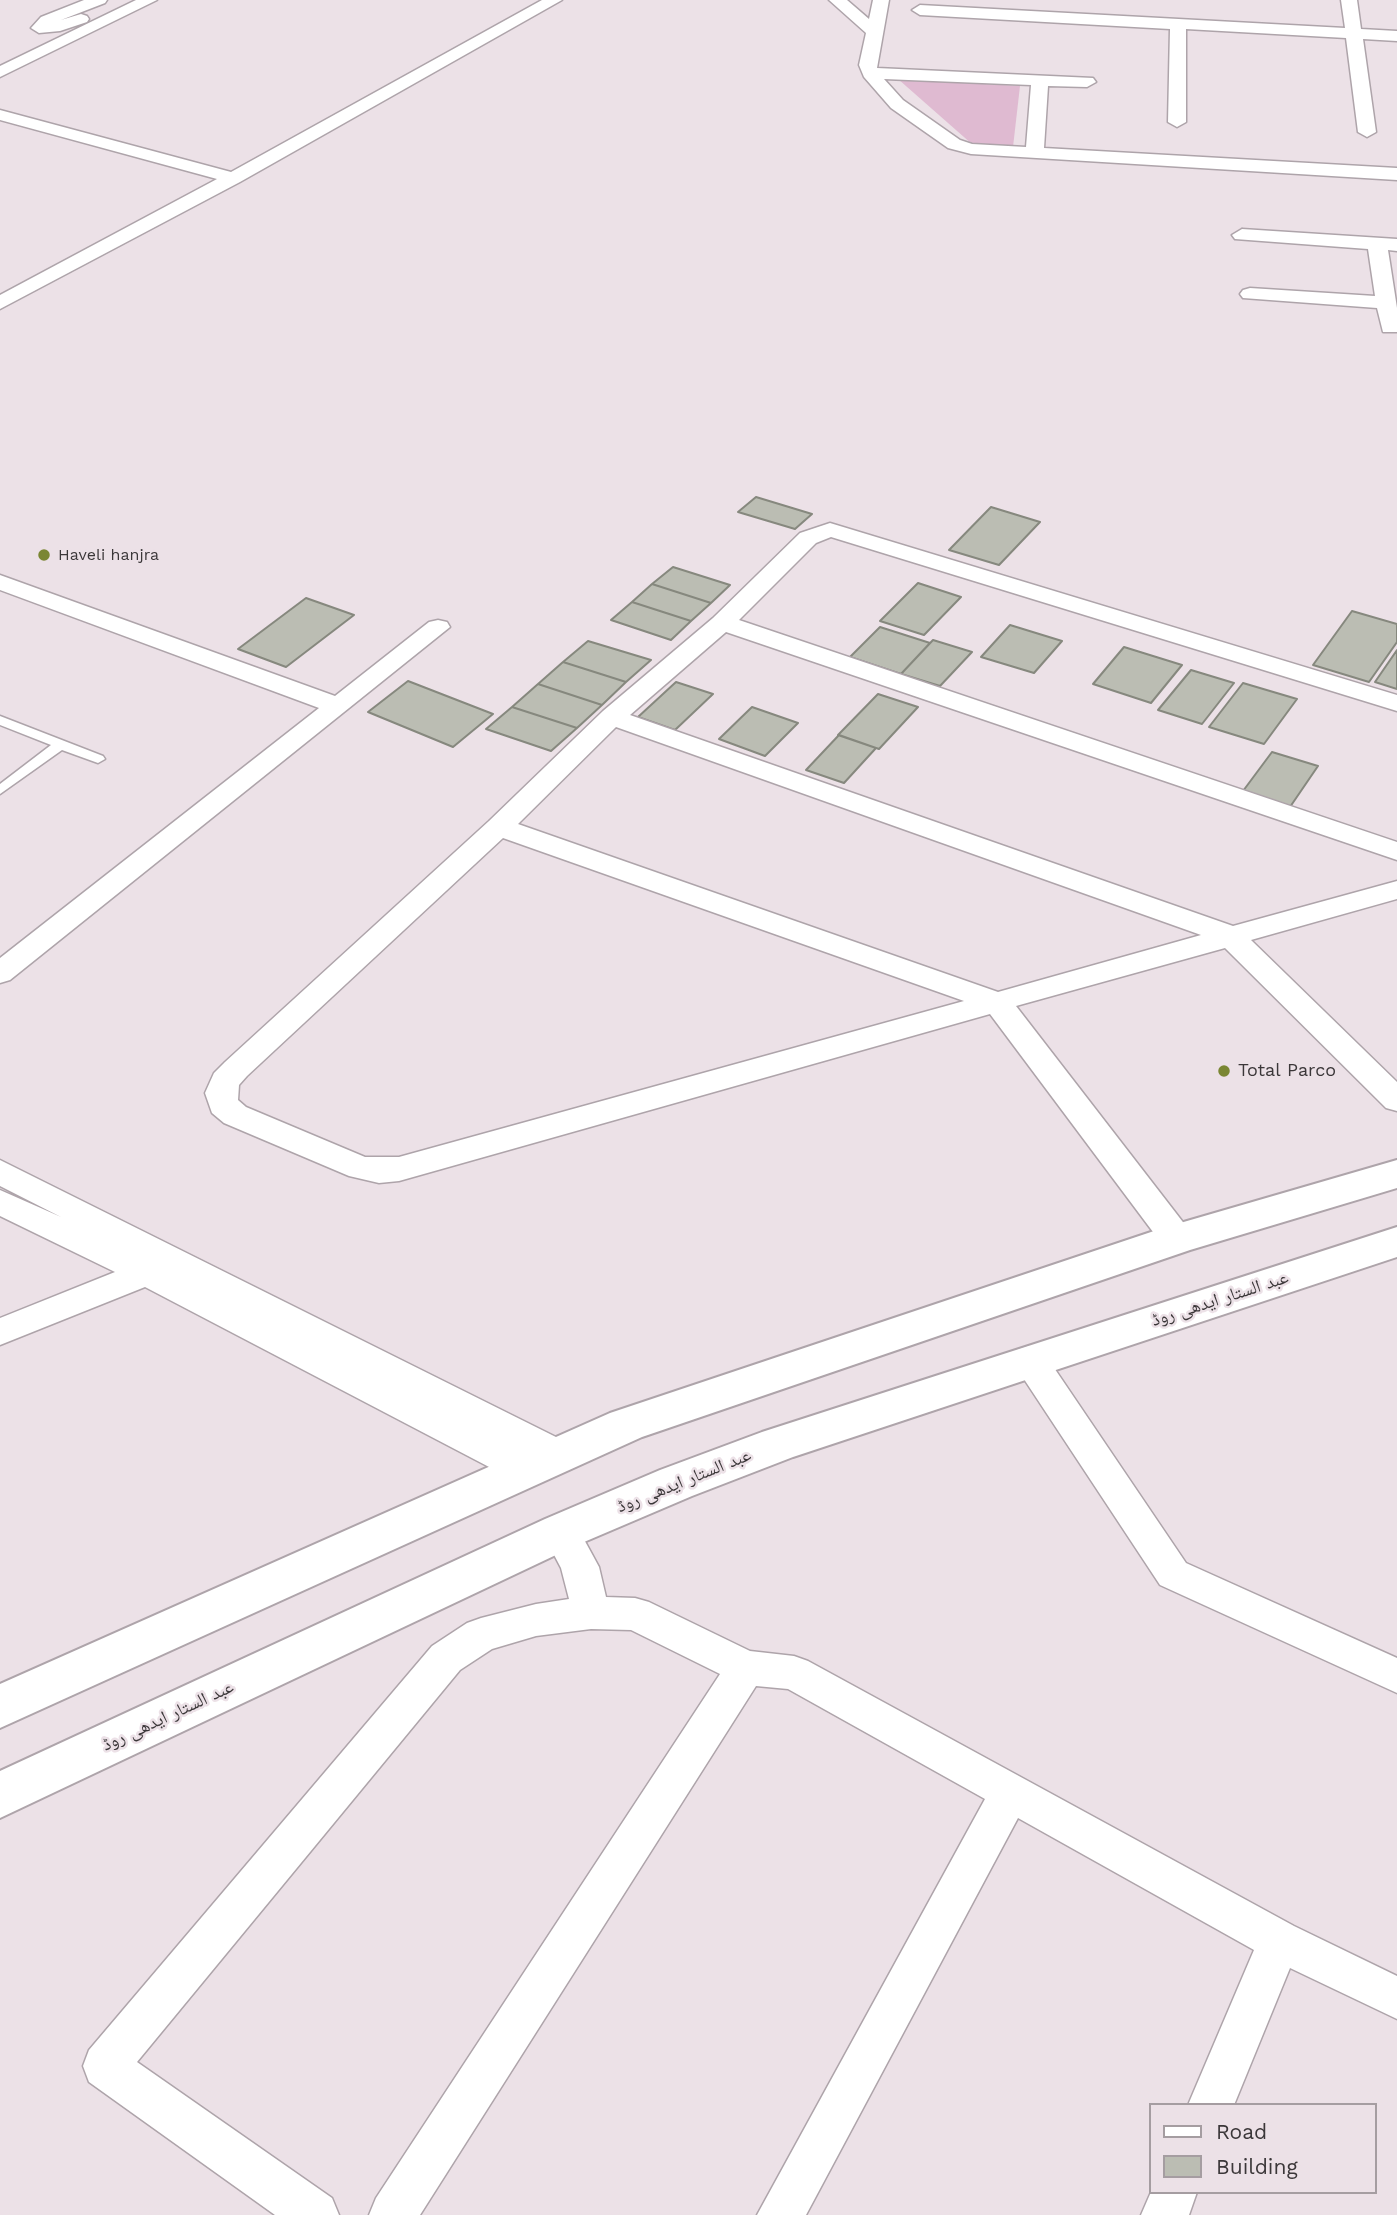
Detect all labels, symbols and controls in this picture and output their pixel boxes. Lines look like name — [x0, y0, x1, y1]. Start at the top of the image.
place label: Haveli hanjra — [58, 545, 159, 565]
marker: Haveli hanjra — [36, 547, 52, 563]
place label: Total Parco — [1238, 1060, 1336, 1082]
marker: Total Parco — [1216, 1063, 1232, 1079]
street label: عبد الستار ایدھی روڈ — [1149, 1267, 1291, 1331]
street label: عبد الستار ایدھی روڈ — [614, 1444, 754, 1518]
street label: عبد الستار ایدھی روڈ — [99, 1676, 237, 1756]
legend — [1148, 2103, 1376, 2194]
text: Road — [1216, 2119, 1267, 2144]
text: Building — [1216, 2154, 1298, 2179]

